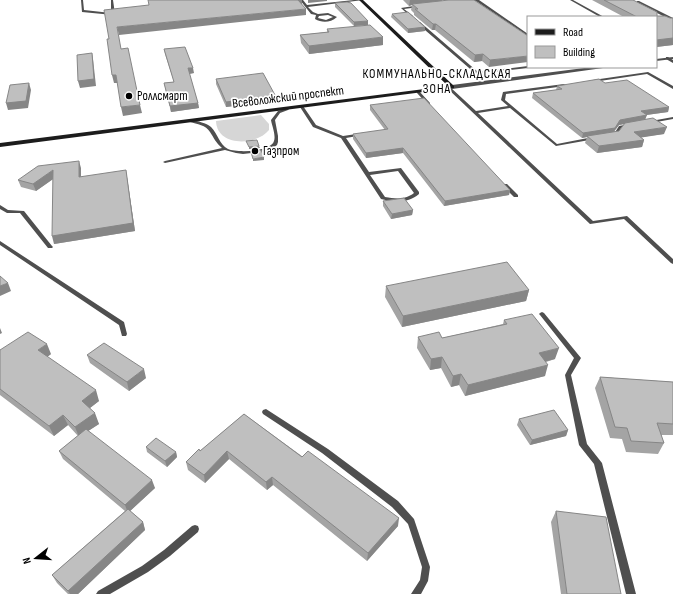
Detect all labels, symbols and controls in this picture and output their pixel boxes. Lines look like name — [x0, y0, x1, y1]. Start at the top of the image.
legend — [527, 16, 657, 68]
text: Road — [563, 25, 583, 40]
text: Building — [563, 45, 595, 60]
district label: КОММУНАЛЬНО-СКЛАДСКАЯ ЗОНА — [363, 66, 512, 97]
street label: Всеволожский проспект — [231, 82, 345, 112]
place label: Роллсмарт — [137, 88, 188, 104]
marker: Роллсмарт — [124, 91, 134, 101]
place label: Газпром — [263, 143, 299, 159]
marker: Газпром — [250, 146, 260, 156]
north arrow — [16, 538, 56, 578]
text: N — [20, 556, 34, 565]

